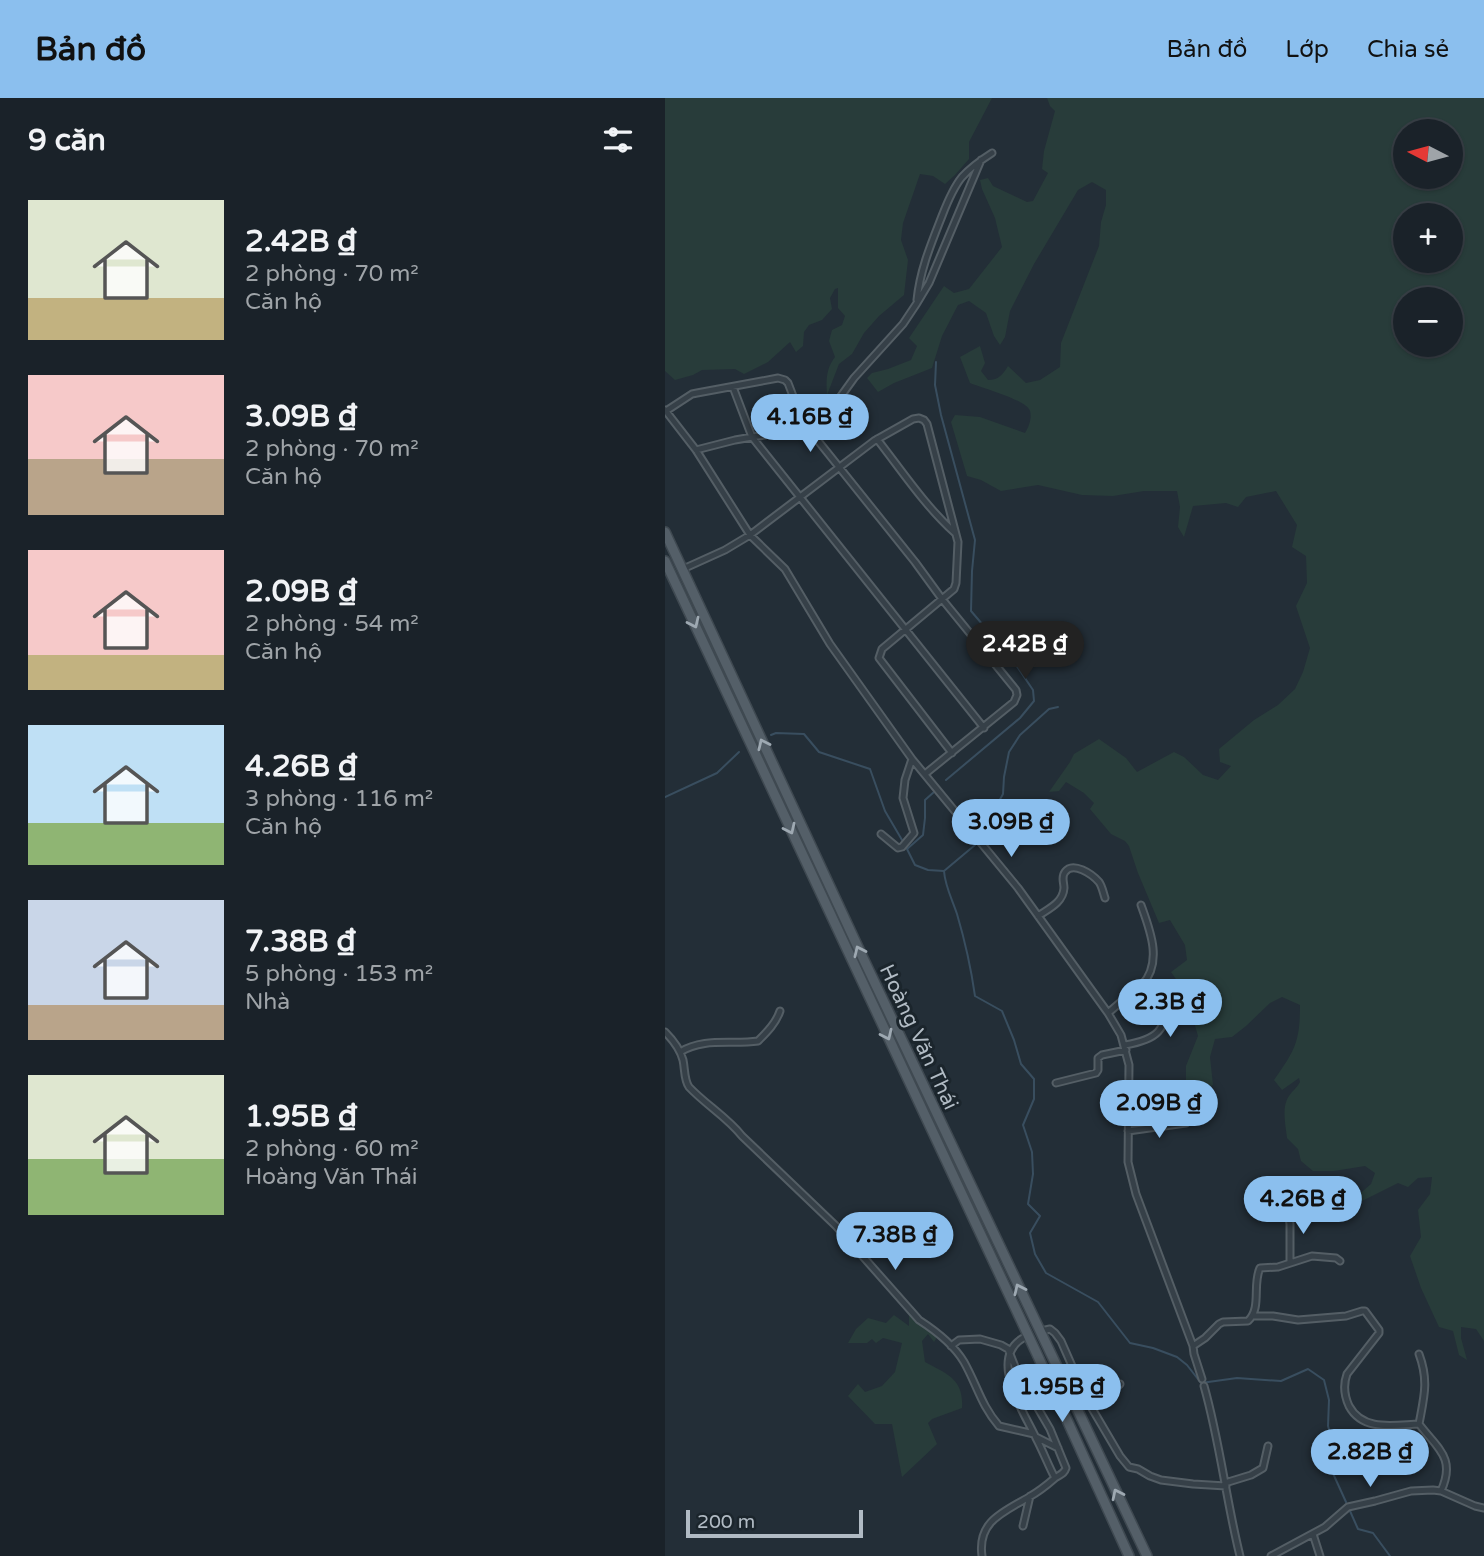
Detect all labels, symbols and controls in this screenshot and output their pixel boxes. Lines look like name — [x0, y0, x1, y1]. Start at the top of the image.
text: Bản đồ — [35, 30, 146, 69]
text: Bản đồ — [1166, 35, 1247, 64]
text: Lớp — [1285, 35, 1329, 64]
text: Chia sẻ — [1367, 35, 1449, 64]
north arrow — [1393, 119, 1463, 189]
map controls — [1393, 119, 1463, 357]
icon: filters — [599, 121, 637, 159]
text: 9 căn — [28, 122, 106, 159]
button: + — [1393, 203, 1463, 273]
text: 2.42B ₫ — [245, 223, 357, 260]
icon: home — [84, 228, 168, 312]
text: 2 phòng · 70 m² — [245, 260, 419, 288]
button: − — [1393, 287, 1463, 357]
text: Căn hộ — [245, 288, 322, 316]
pin: 4.16B ₫ — [745, 394, 875, 454]
text: 3.09B ₫ — [245, 398, 358, 435]
icon: home — [84, 403, 168, 487]
text: 4.16B ₫ — [767, 403, 853, 431]
text: 2 phòng · 70 m² — [245, 435, 419, 463]
text: Căn hộ — [245, 463, 322, 491]
text: 2.09B ₫ — [245, 573, 358, 610]
icon: home — [84, 578, 168, 662]
text: 2 phòng · 54 m² — [245, 610, 419, 638]
one-way arrow — [685, 616, 699, 628]
pin: 2.42B ₫ — [960, 622, 1090, 681]
text: 2.42B ₫ — [982, 630, 1068, 658]
text: Căn hộ — [245, 638, 322, 666]
one-way arrow — [757, 739, 771, 751]
text: 4.26B ₫ — [245, 748, 358, 785]
icon: home — [84, 753, 168, 837]
text: 3 phòng · 116 m² — [245, 785, 433, 813]
pin: 3.09B ₫ — [946, 800, 1076, 859]
text: 3.09B ₫ — [968, 808, 1054, 836]
text: Căn hộ — [245, 813, 322, 841]
one-way arrow — [782, 822, 796, 834]
text: 7.38B ₫ — [245, 923, 356, 960]
icon: home — [84, 928, 168, 1012]
one-way arrow — [853, 946, 867, 958]
text: 5 phòng · 153 m² — [245, 960, 433, 988]
street label: Hoàng Văn Thái — [874, 961, 963, 1114]
pin: 2.3B ₫ — [1113, 979, 1227, 1039]
text: Nhà — [245, 988, 290, 1016]
text: 2.3B ₫ — [1134, 988, 1206, 1016]
one-way arrow — [878, 1028, 892, 1040]
pin: 2.09B ₫ — [1094, 1080, 1224, 1140]
text: 2.09B ₫ — [1116, 1089, 1202, 1117]
text: 1.95B ₫ — [245, 1098, 358, 1135]
icon: home — [84, 1103, 168, 1187]
text: 2 phòng · 60 m² — [245, 1135, 419, 1163]
text: Hoàng Văn Thái — [245, 1163, 418, 1191]
pin: 4.26B ₫ — [1238, 1176, 1368, 1236]
text: 4.26B ₫ — [1260, 1185, 1346, 1213]
pin: 7.38B ₫ — [830, 1212, 960, 1272]
text: 7.38B ₫ — [852, 1221, 938, 1249]
one-way arrow — [1013, 1284, 1027, 1296]
pin: 1.95B ₫ — [997, 1364, 1127, 1424]
text: 1.95B ₫ — [1019, 1373, 1105, 1401]
pin: 2.82B ₫ — [1305, 1430, 1435, 1489]
text: 2.82B ₫ — [1327, 1438, 1413, 1466]
one-way arrow — [1112, 1489, 1126, 1502]
scale bar — [686, 1507, 863, 1539]
text: 200 m — [697, 1511, 755, 1533]

